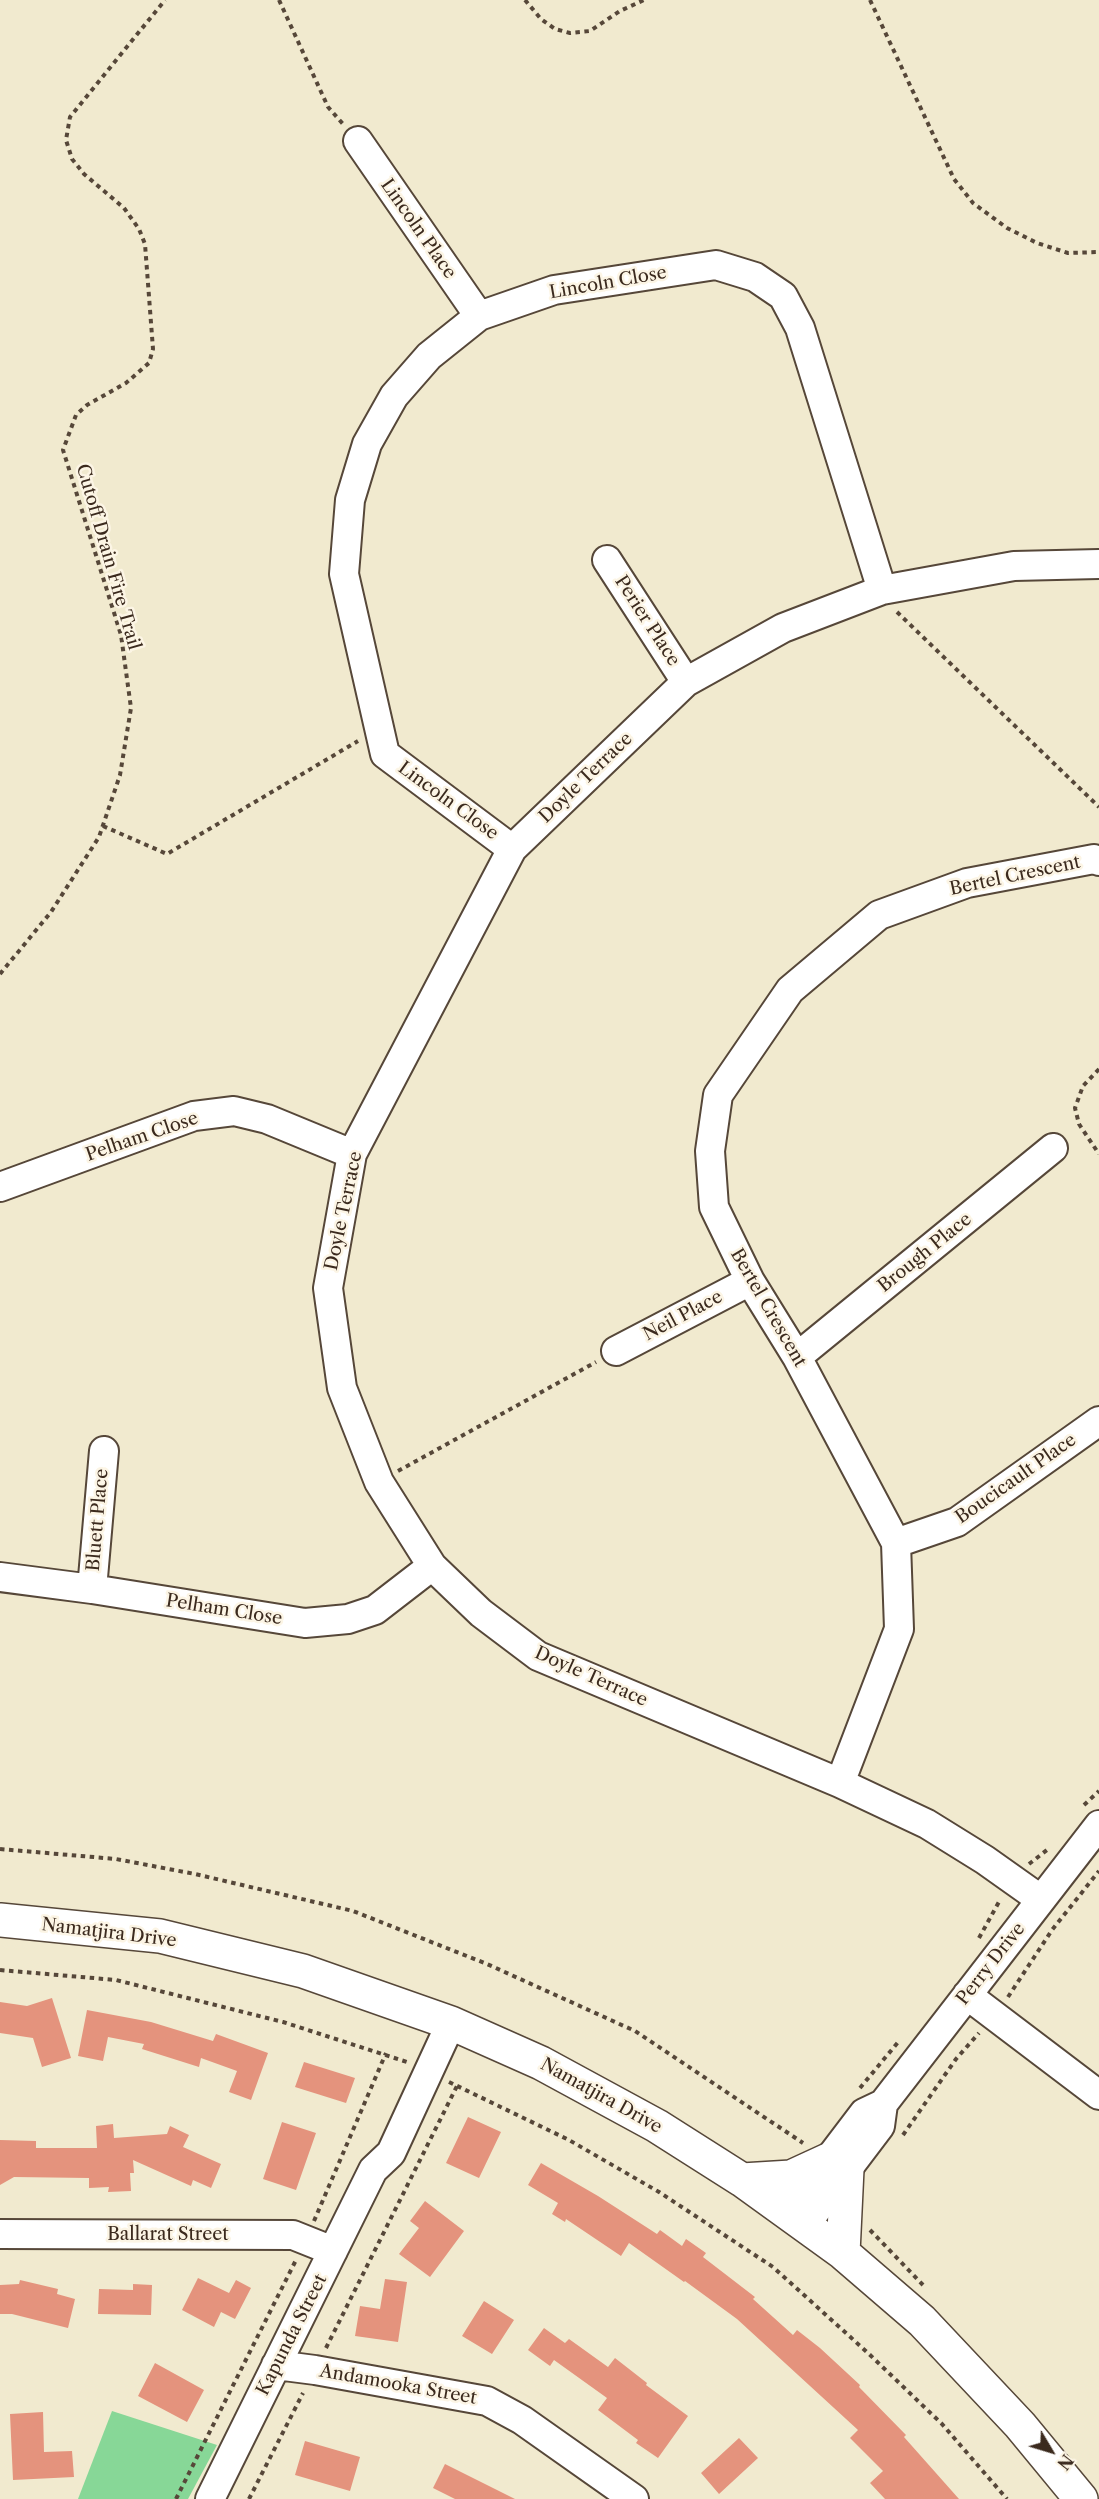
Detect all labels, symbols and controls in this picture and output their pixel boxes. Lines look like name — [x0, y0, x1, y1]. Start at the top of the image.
street label: Lincoln Place — [376, 175, 460, 283]
street label: Lincoln Close — [548, 262, 668, 304]
street label: Cutoff Drain Fire Trail — [71, 462, 145, 652]
street label: Perier Place — [610, 572, 684, 670]
street label: Doyle Terrace — [535, 728, 637, 828]
street label: Lincoln Close — [394, 757, 502, 845]
street label: Bertel Crescent — [948, 852, 1082, 900]
street label: Pelham Close — [83, 1108, 201, 1166]
street label: Doyle Terrace — [321, 1149, 367, 1273]
street label: Brough Place — [874, 1209, 976, 1297]
street label: Bertel Crescent — [725, 1245, 811, 1371]
street label: Neil Place — [640, 1286, 726, 1346]
street label: Boucicault Place — [951, 1429, 1081, 1529]
street label: Bluett Place — [83, 1468, 113, 1572]
street label: Pelham Close — [164, 1590, 284, 1630]
street label: Doyle Terrace — [531, 1642, 651, 1712]
street label: Namatjira Drive — [40, 1914, 178, 1952]
street label: Perry Drive — [952, 1919, 1030, 2009]
street label: Namatjira Drive — [536, 2054, 666, 2138]
street label: Ballarat Street — [107, 2224, 229, 2246]
street label: Kapunda Street — [252, 2271, 332, 2399]
street label: Andamooka Street — [318, 2361, 478, 2409]
north arrow — [1021, 2421, 1081, 2481]
text: N — [1053, 2450, 1077, 2474]

